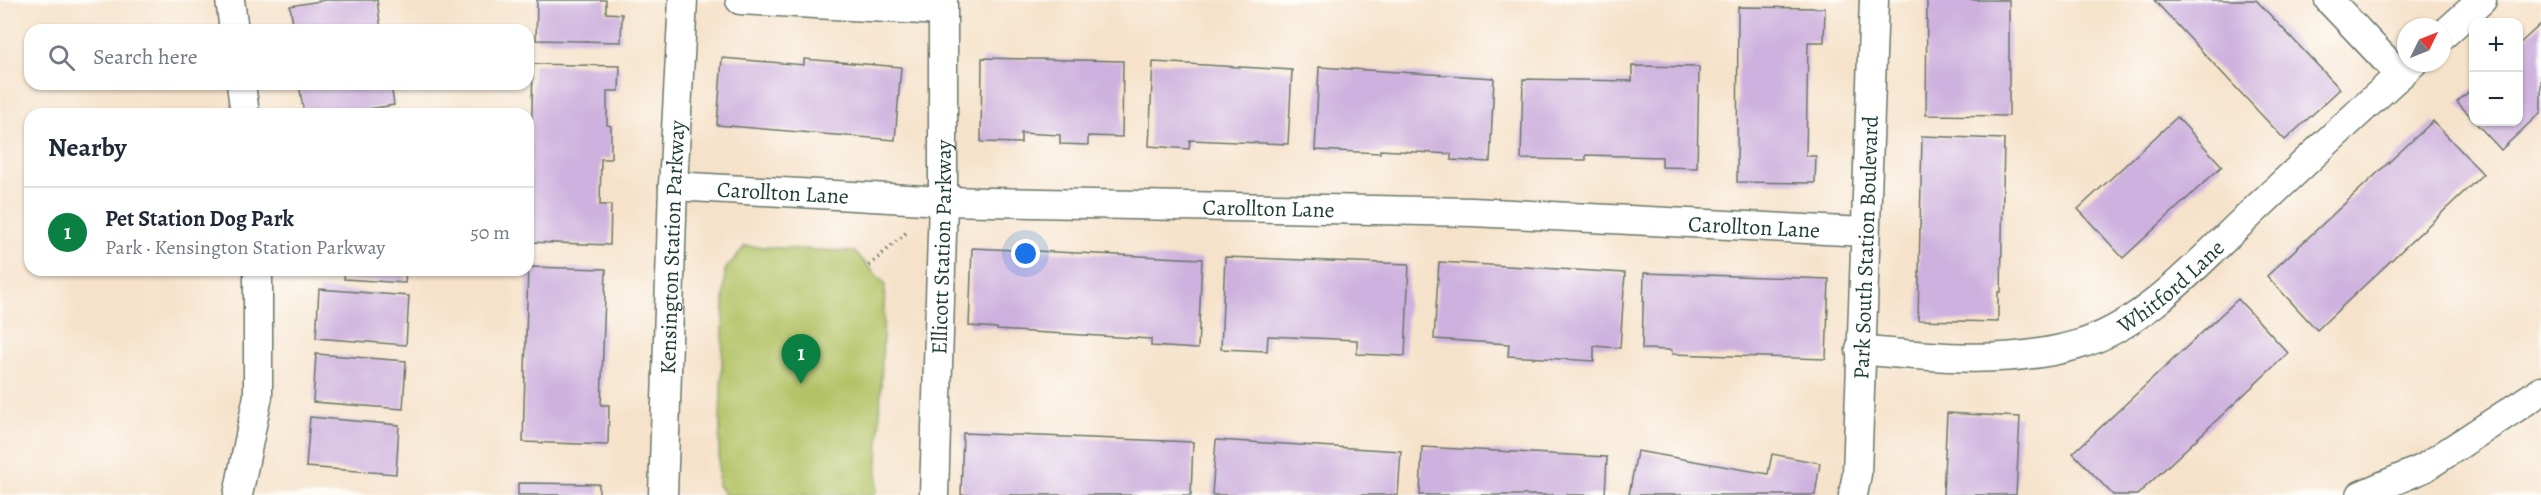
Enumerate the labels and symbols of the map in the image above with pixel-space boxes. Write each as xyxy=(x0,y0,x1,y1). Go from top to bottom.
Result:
north arrow xyxy=(2397,18,2451,72)
street label: Park South Station Boulevard xyxy=(1846,115,1886,380)
street label: Kensington Station Parkway xyxy=(653,119,693,375)
street label: Ellicott Station Parkway xyxy=(924,139,959,355)
street label: Carollton Lane xyxy=(716,174,849,212)
street label: Carollton Lane xyxy=(1202,192,1335,225)
street label: Carollton Lane xyxy=(1687,209,1821,246)
street label: Whitford Lane xyxy=(2111,233,2231,341)
your location xyxy=(1011,239,1040,268)
pin: 1 xyxy=(782,334,820,384)

